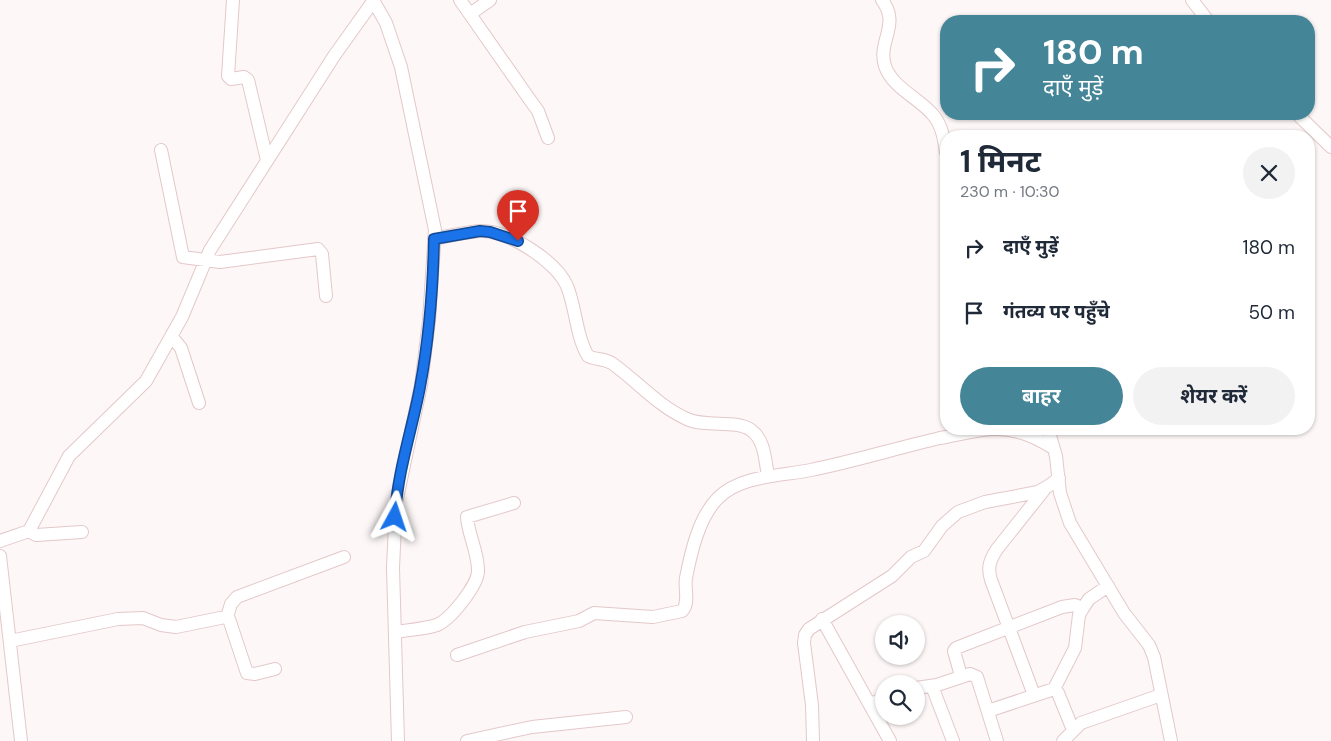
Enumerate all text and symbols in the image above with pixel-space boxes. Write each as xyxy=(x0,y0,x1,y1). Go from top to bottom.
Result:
text: 180 m xyxy=(1043,29,1144,75)
icon: right xyxy=(960,35,1025,100)
text: दाएँ मुड़ें xyxy=(1043,73,1103,102)
text: 1 मिनट xyxy=(960,142,1041,181)
button: close xyxy=(1243,147,1295,199)
text: 230 m · 10:30 xyxy=(960,181,1059,202)
pin xyxy=(497,190,539,241)
icon: arrive xyxy=(504,197,532,225)
icon: right xyxy=(960,234,988,262)
text: दाएँ मुड़ें xyxy=(1003,234,1058,259)
text: 180 m xyxy=(1243,235,1295,260)
icon: arrive xyxy=(960,299,988,327)
text: गंतव्य पर पहुँचे xyxy=(1003,299,1110,324)
text: 50 m xyxy=(1248,300,1295,325)
button: बाहर xyxy=(960,367,1123,425)
button: शेयर करें xyxy=(1133,367,1295,425)
position arrow xyxy=(368,490,420,542)
map controls xyxy=(875,615,925,725)
button: sound xyxy=(875,615,925,665)
button: search xyxy=(875,675,925,725)

